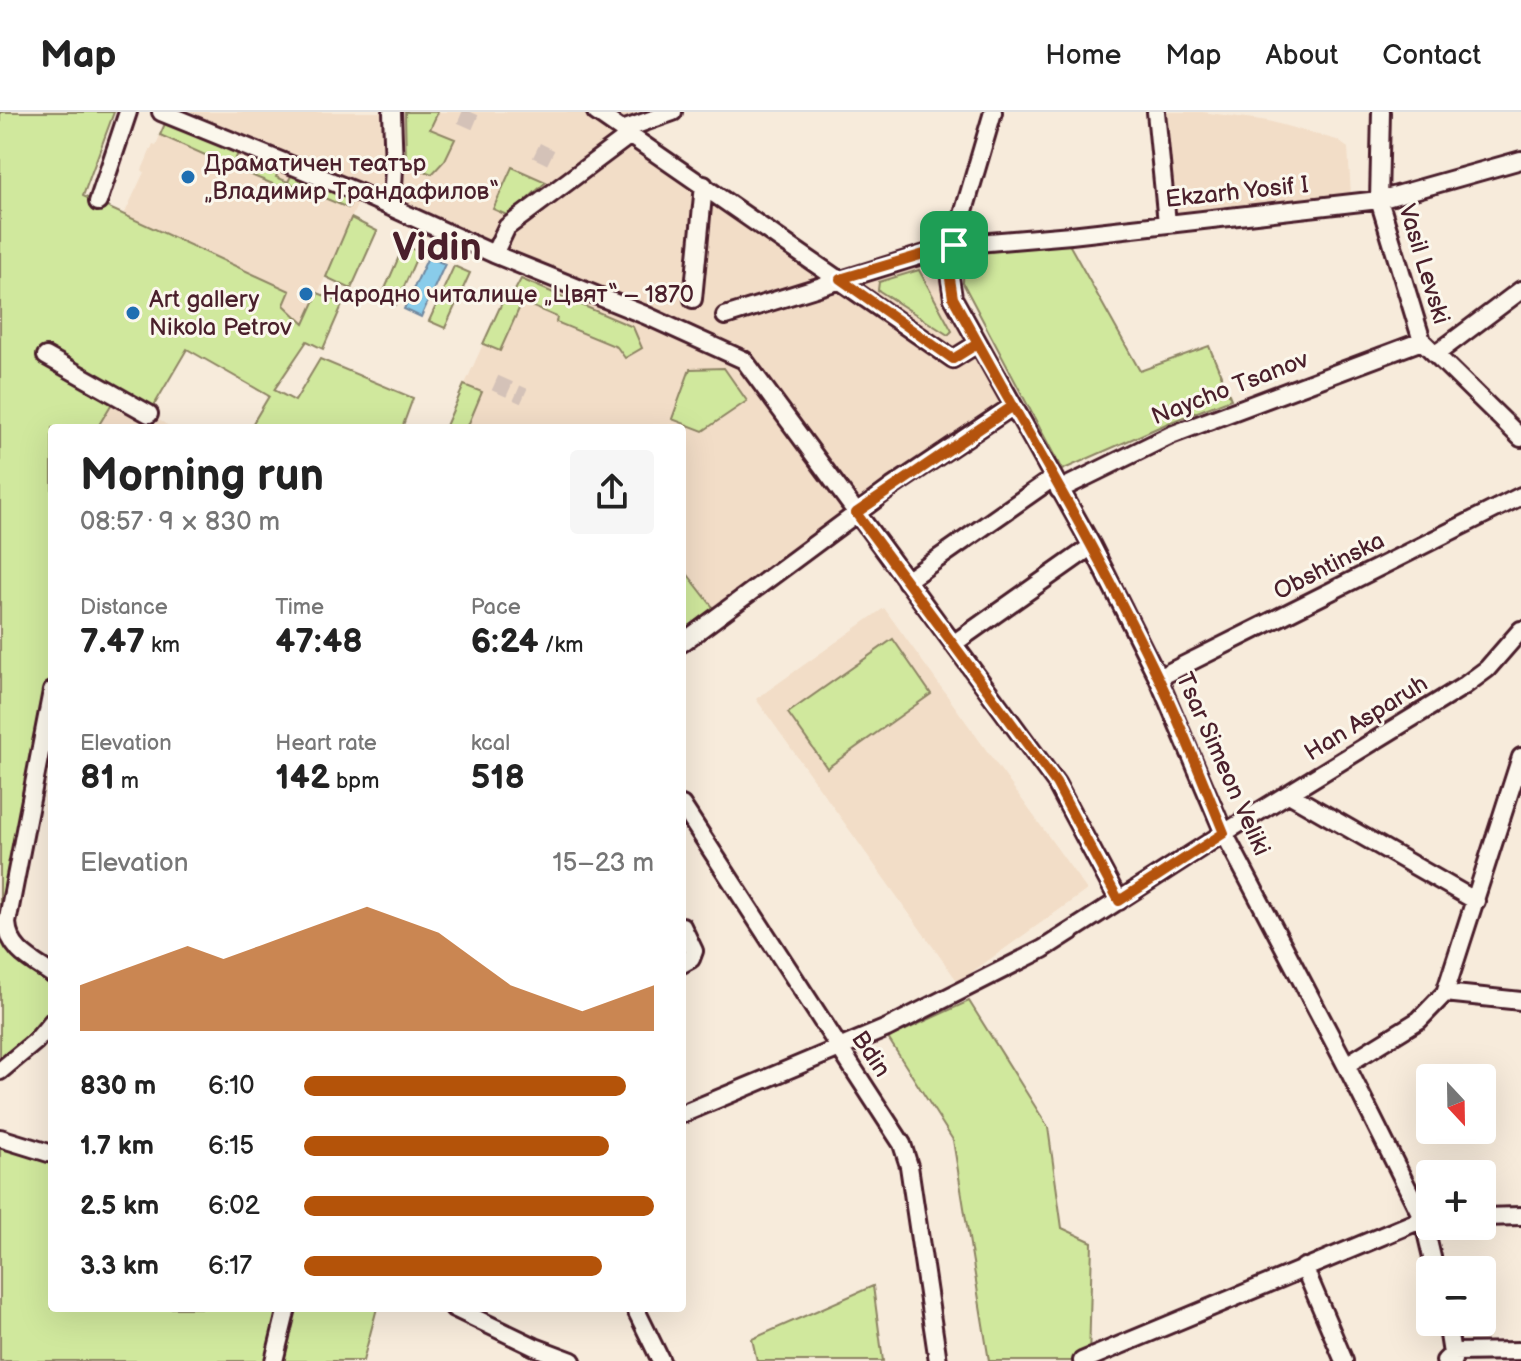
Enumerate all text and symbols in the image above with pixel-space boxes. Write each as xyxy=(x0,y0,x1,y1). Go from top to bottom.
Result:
text: Map xyxy=(40,33,116,78)
text: Home xyxy=(1045,39,1121,72)
text: Map xyxy=(1165,39,1222,72)
text: About xyxy=(1266,39,1338,72)
text: Contact xyxy=(1382,39,1481,72)
place label: Драматичен театър „Владимир Трандафилов“ xyxy=(204,149,499,206)
marker: Драматичен театър „Владимир Трандафилов“ xyxy=(179,168,197,186)
street label: Ekzarh Yosif I xyxy=(1164,170,1310,214)
street label: Vasil Levski xyxy=(1392,201,1456,327)
pin xyxy=(920,211,988,279)
icon: arrive xyxy=(932,223,976,267)
district label: Vidin xyxy=(392,224,482,272)
place label: Народно читалище „Цвят“ – 1870 xyxy=(322,280,694,309)
place label: Art gallery Nikola Petrov xyxy=(149,285,292,342)
marker: Народно читалище „Цвят“ – 1870 xyxy=(297,285,315,303)
marker: Art gallery Nikola Petrov xyxy=(124,304,142,322)
street label: Naycho Tsanov xyxy=(1147,345,1313,431)
text: Morning run xyxy=(80,450,324,503)
button: share xyxy=(570,450,654,534)
text: 08:57 · 9 × 830 m xyxy=(80,507,280,538)
street label: Obshtinska xyxy=(1269,526,1389,606)
text: Distance xyxy=(80,594,168,621)
text: Time xyxy=(275,594,324,621)
text: Pace xyxy=(471,594,521,621)
text: 7.47 xyxy=(80,621,145,662)
text: 47:48 xyxy=(275,621,363,662)
text: 6:24 xyxy=(471,621,539,662)
text: km xyxy=(145,632,180,659)
text: /km xyxy=(539,632,583,659)
street label: Tsar Simeon Veliki xyxy=(1170,668,1276,860)
street label: Han Asparuh xyxy=(1299,669,1433,767)
text: Elevation xyxy=(80,730,172,757)
text: Heart rate xyxy=(275,730,377,757)
text: kcal xyxy=(471,730,510,757)
text: 81 xyxy=(80,757,115,798)
text: 142 xyxy=(275,757,330,798)
text: 518 xyxy=(471,757,525,798)
text: m xyxy=(115,768,139,795)
text: bpm xyxy=(330,768,379,795)
text: Elevation xyxy=(80,848,188,879)
text: 15–23 m xyxy=(553,848,654,879)
street label: Bdin xyxy=(845,1025,897,1083)
north arrow xyxy=(1416,1064,1496,1144)
map controls xyxy=(1416,1064,1496,1336)
text: 830 m xyxy=(80,1071,156,1102)
text: 6:10 xyxy=(208,1071,255,1102)
text: 1.7 km xyxy=(80,1131,154,1162)
text: 6:15 xyxy=(208,1131,254,1162)
button: + xyxy=(1416,1160,1496,1240)
text: 2.5 km xyxy=(80,1191,159,1222)
text: 6:02 xyxy=(208,1191,260,1222)
text: 3.3 km xyxy=(80,1251,159,1282)
text: 6:17 xyxy=(208,1251,252,1282)
button: − xyxy=(1416,1256,1496,1336)

